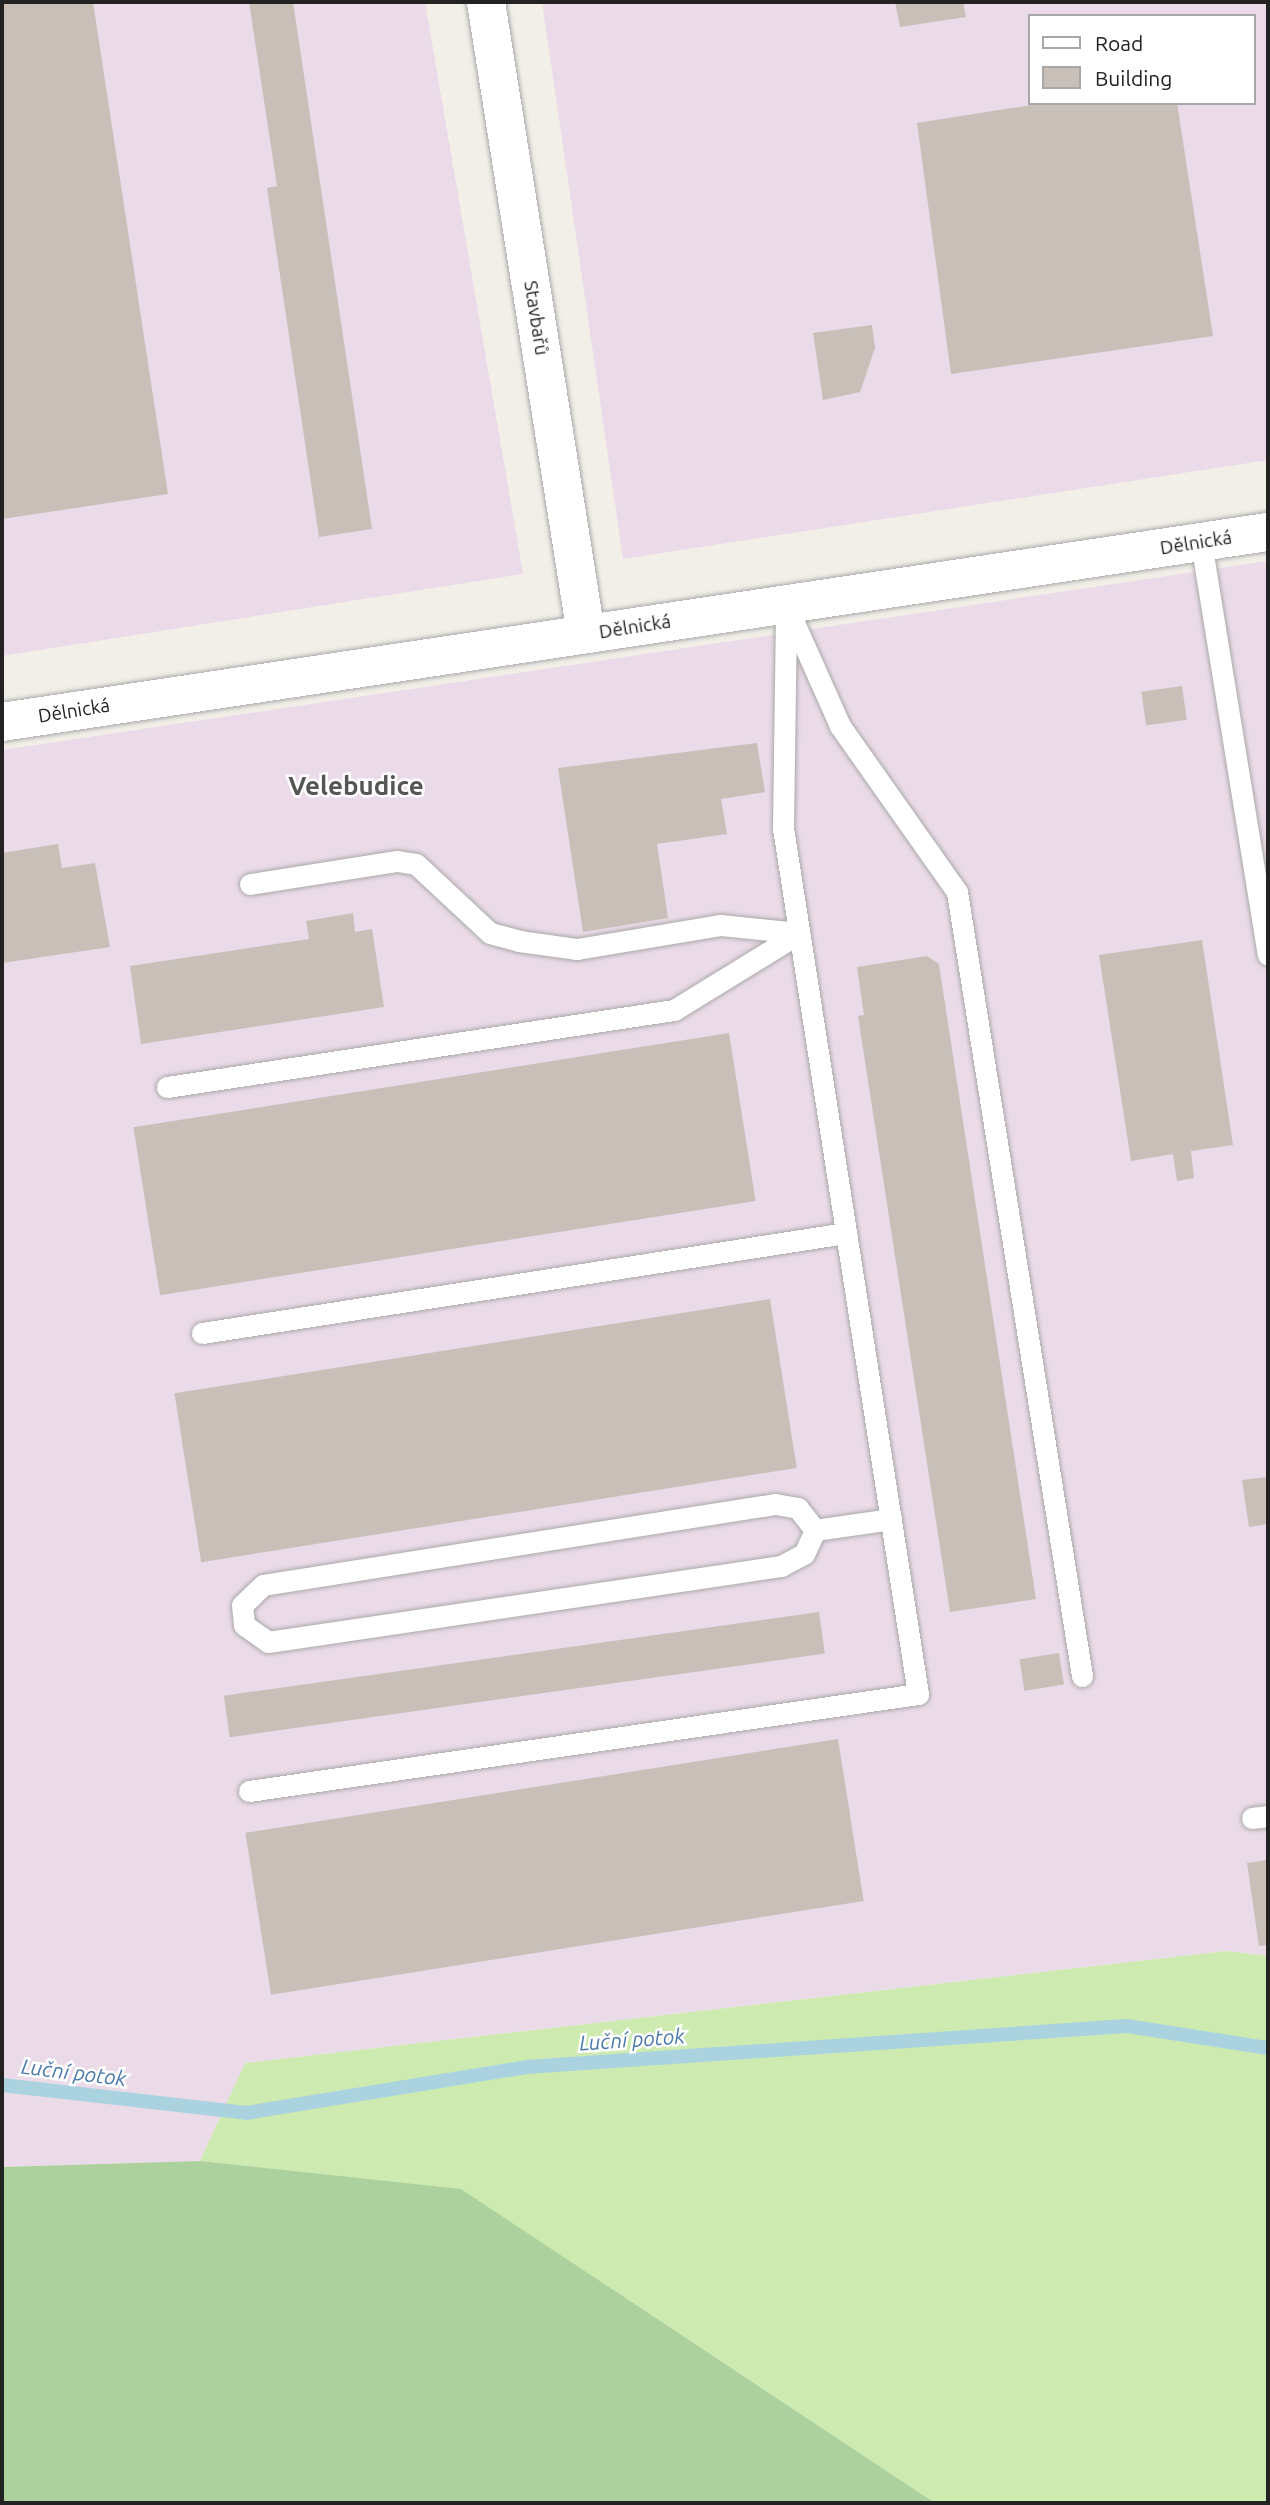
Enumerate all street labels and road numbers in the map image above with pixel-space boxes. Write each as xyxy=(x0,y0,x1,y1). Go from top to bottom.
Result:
street label: Stavbařů xyxy=(519,279,553,357)
street label: Dělnická xyxy=(1158,526,1234,560)
street label: Dělnická xyxy=(597,610,673,644)
street label: Dělnická xyxy=(36,694,112,728)

